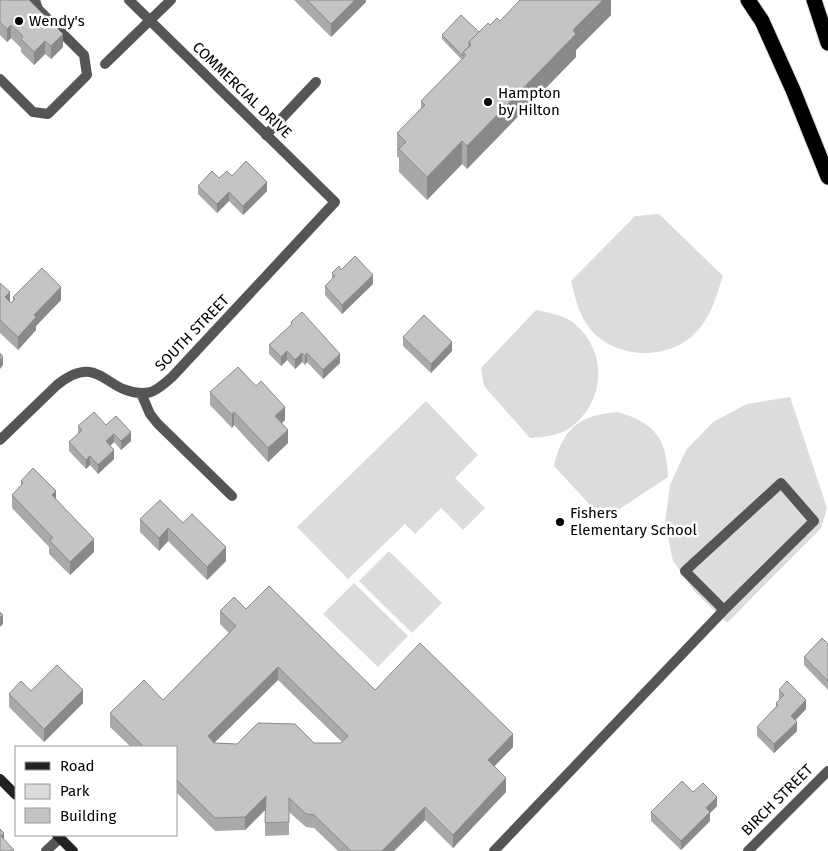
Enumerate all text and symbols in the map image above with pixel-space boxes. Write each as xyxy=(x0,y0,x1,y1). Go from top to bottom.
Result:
place label: Wendy's xyxy=(29,12,85,30)
marker: Wendy's xyxy=(13,15,25,27)
street label: COMMERCIAL DRIVE xyxy=(189,38,295,142)
place label: Hampton by Hilton xyxy=(498,84,561,119)
marker: Hampton by Hilton xyxy=(482,96,494,108)
street label: SOUTH STREET xyxy=(151,291,233,375)
place label: Fishers Elementary School xyxy=(570,504,698,539)
marker: Fishers Elementary School xyxy=(554,516,566,528)
legend xyxy=(15,746,178,836)
text: Road xyxy=(60,757,95,775)
street label: BIRCH STREET xyxy=(738,760,817,839)
text: Park xyxy=(60,782,90,800)
text: Building xyxy=(60,807,116,825)

